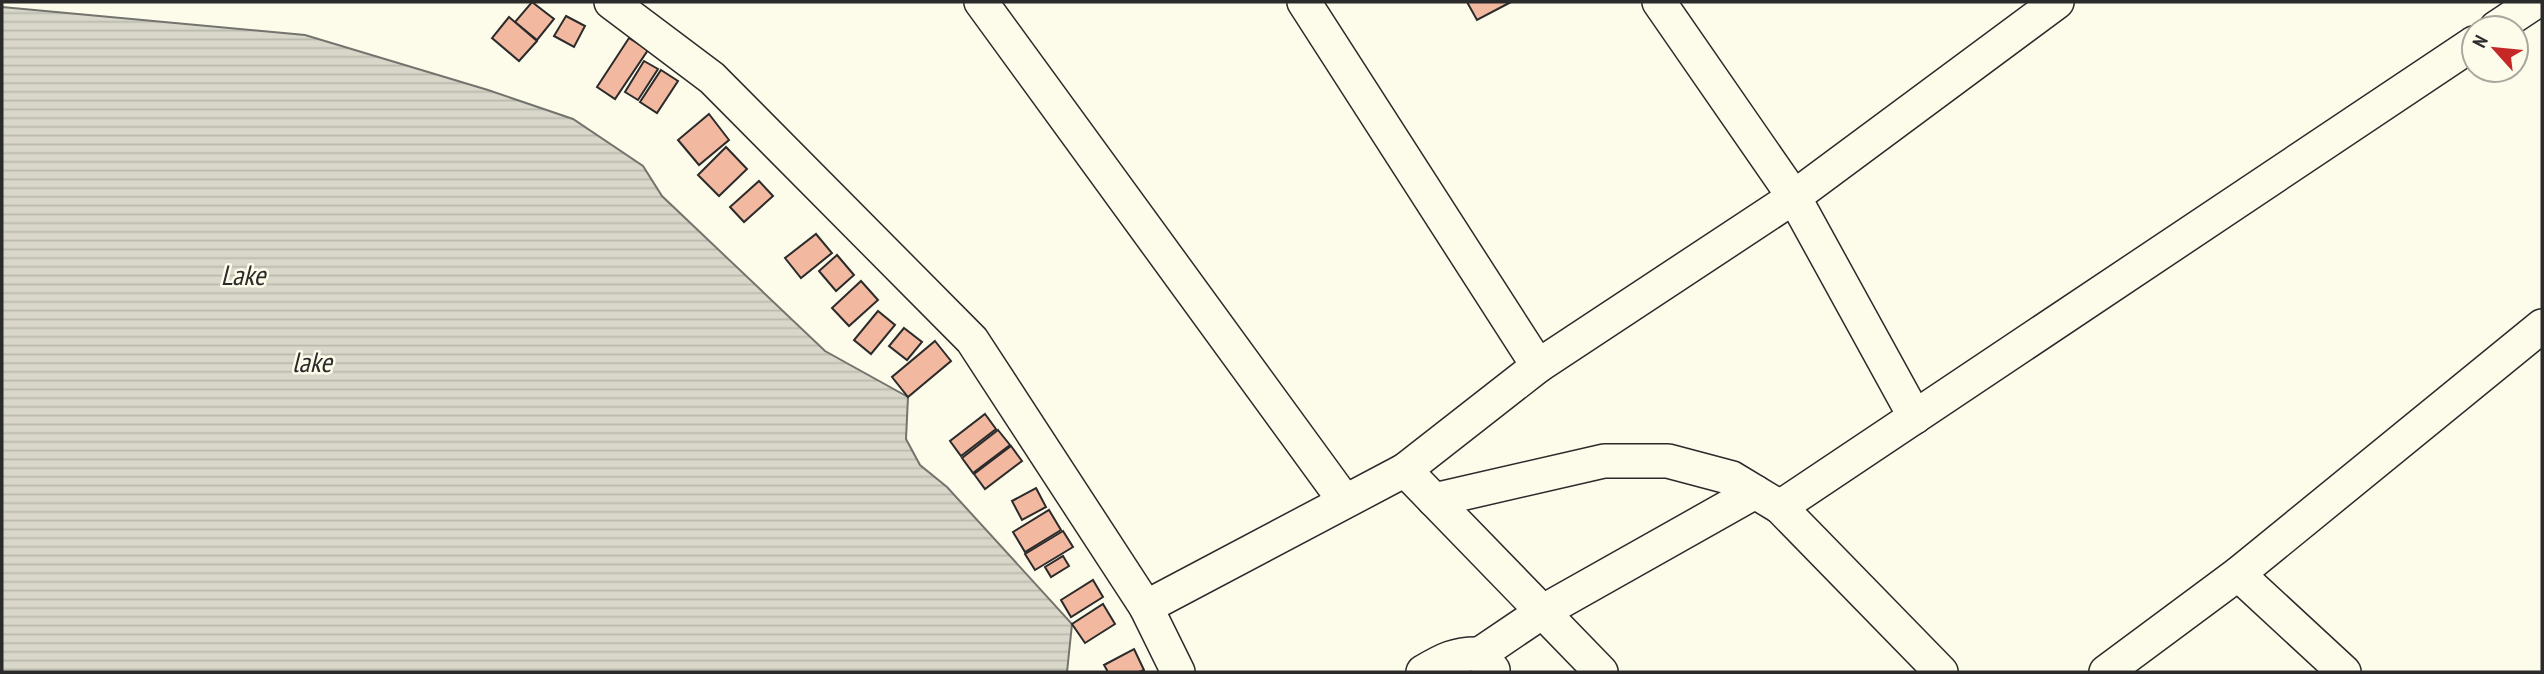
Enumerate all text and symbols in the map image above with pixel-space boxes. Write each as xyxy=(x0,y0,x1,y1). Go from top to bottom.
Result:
north arrow xyxy=(2460,14,2530,84)
text: N xyxy=(2467,31,2493,51)
water label: Lake xyxy=(221,256,268,293)
water label: lake xyxy=(292,343,334,380)

